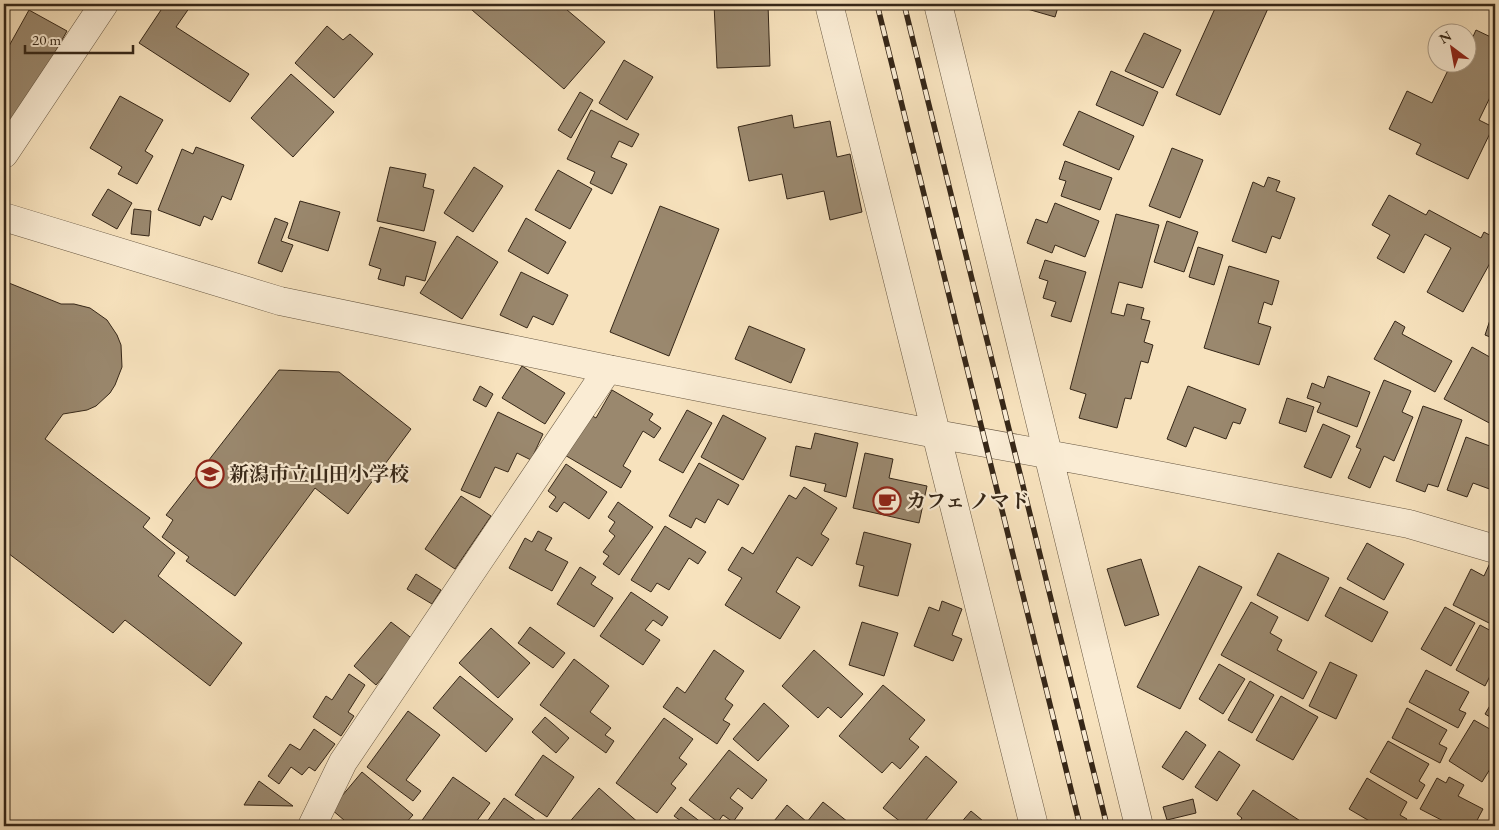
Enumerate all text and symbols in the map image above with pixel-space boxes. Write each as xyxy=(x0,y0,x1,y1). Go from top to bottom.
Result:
scale bar xyxy=(25,22,132,54)
north arrow xyxy=(1426,22,1476,72)
text: N xyxy=(1436,26,1455,48)
text: 20 m xyxy=(32,30,61,49)
school or university icon: 新潟市立山田小学校 xyxy=(195,459,225,489)
place label: 新潟市立山田小学校 xyxy=(229,461,409,487)
cafe icon: カフェ ノマド xyxy=(872,486,902,516)
place label: カフェ ノマド xyxy=(906,488,1030,514)

